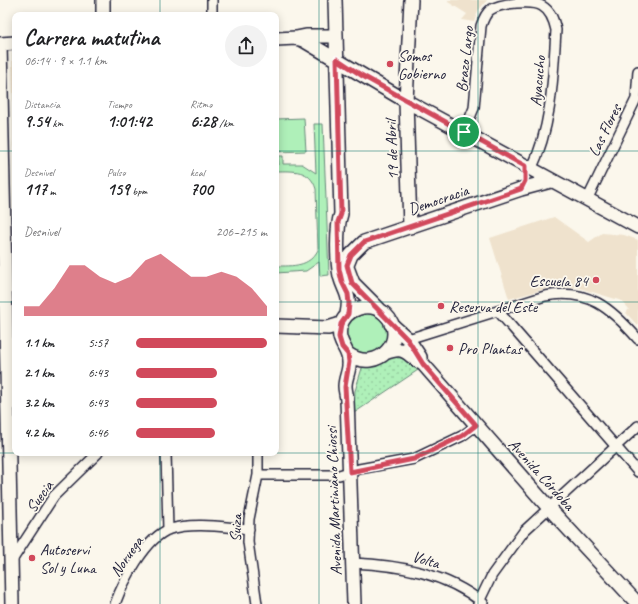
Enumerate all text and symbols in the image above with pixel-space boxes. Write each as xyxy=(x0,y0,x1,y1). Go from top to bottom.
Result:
text: Carrera matutina xyxy=(24,24,159,52)
street label: Brazo Largo xyxy=(452,24,479,93)
button: share xyxy=(225,25,267,67)
place label: Somos Gobierno xyxy=(398,46,447,84)
text: 06:14 · 9 × 1.1 km xyxy=(24,53,107,69)
street label: Ayacucho xyxy=(526,54,550,107)
marker: Somos Gobierno xyxy=(385,59,395,69)
text: Distancia xyxy=(24,97,60,111)
text: Tiempo xyxy=(107,97,132,111)
text: Ritmo xyxy=(190,97,212,111)
street label: Las Flores xyxy=(584,100,627,160)
text: 9.54 xyxy=(24,111,50,132)
text: 1:01:42 xyxy=(107,111,152,132)
text: 6:28 xyxy=(190,111,217,132)
pin xyxy=(447,115,481,149)
text: km xyxy=(50,116,63,130)
text: /km xyxy=(217,116,234,130)
street label: 19 de Abril xyxy=(381,116,403,180)
icon: arrive xyxy=(453,121,475,143)
text: Desnivel xyxy=(24,165,54,179)
text: Pulso xyxy=(107,165,125,179)
text: kcal xyxy=(190,165,205,179)
text: 117 xyxy=(24,179,47,200)
text: 159 xyxy=(107,179,129,200)
text: 700 xyxy=(190,179,213,200)
street label: Democracia xyxy=(406,180,472,220)
text: m xyxy=(47,184,56,198)
text: bpm xyxy=(129,184,147,198)
text: Desnivel xyxy=(24,224,59,240)
text: 206–215 m xyxy=(216,224,267,240)
place label: Escuela 84 xyxy=(530,271,590,291)
marker: Escuela 84 xyxy=(591,275,601,285)
place label: Reserva del Este xyxy=(449,297,539,317)
marker: Reserva del Este xyxy=(436,301,446,311)
text: 1.1 km xyxy=(24,335,54,351)
text: 5:57 xyxy=(88,335,108,351)
place label: Pro Plantas xyxy=(458,339,523,359)
marker: Pro Plantas xyxy=(445,343,455,353)
text: 2.1 km xyxy=(24,365,54,381)
text: 6:43 xyxy=(88,365,108,381)
text: 3.2 km xyxy=(24,395,54,411)
text: 6:43 xyxy=(88,395,108,411)
street label: Avenida Martiniano Chiossi xyxy=(321,424,347,576)
text: 4.2 km xyxy=(24,425,54,441)
text: 6:46 xyxy=(88,425,108,441)
street label: Avenida Córdoba xyxy=(504,435,580,516)
street label: Suecia xyxy=(22,476,59,516)
street label: Suiza xyxy=(225,512,247,543)
street label: Noruega xyxy=(106,532,148,581)
place label: Autoservi Sol y Luna xyxy=(40,540,97,578)
street label: Volta xyxy=(410,546,443,574)
marker: Autoservi Sol y Luna xyxy=(27,553,37,563)

